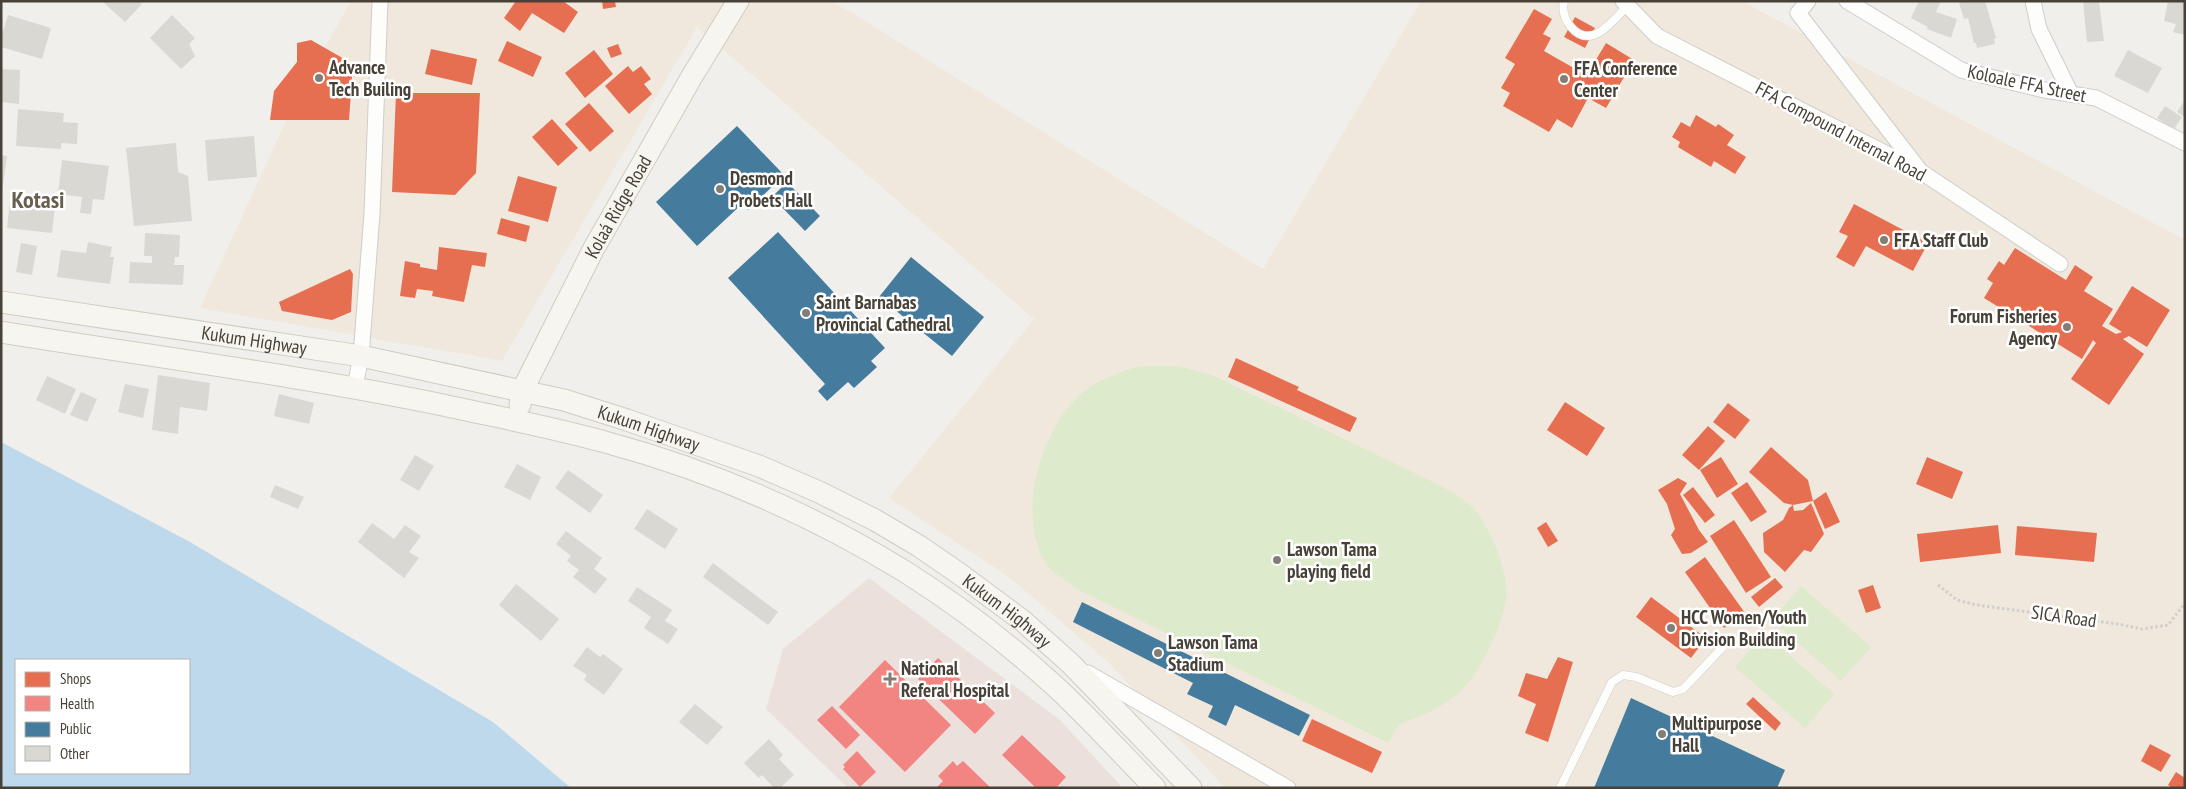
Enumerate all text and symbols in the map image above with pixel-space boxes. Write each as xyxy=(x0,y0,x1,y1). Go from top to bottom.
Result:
place label: Advance Tech Builing xyxy=(328,55,411,101)
place label: FFA Conference Center xyxy=(1574,56,1678,102)
street label: Koloale FFA Street xyxy=(1965,59,2089,107)
marker: Advance Tech Builing xyxy=(313,72,325,84)
marker: FFA Conference Center xyxy=(1558,73,1570,85)
street label: FFA Compound Internal Road xyxy=(1752,76,1930,186)
street label: Kolaá Ridge Road xyxy=(579,151,657,262)
place label: Desmond Probets Hall xyxy=(730,166,813,212)
marker: Desmond Probets Hall xyxy=(714,183,726,195)
district label: Kotasi xyxy=(12,184,64,215)
place label: FFA Staff Club xyxy=(1894,228,1988,252)
marker: FFA Staff Club xyxy=(1878,234,1890,246)
place label: Saint Barnabas Provincial Cathedral xyxy=(816,290,951,336)
place label: Forum Fisheries Agency xyxy=(1950,304,2057,350)
marker: Saint Barnabas Provincial Cathedral xyxy=(800,307,812,319)
street label: Kukum Highway xyxy=(200,320,309,360)
marker: Forum Fisheries Agency xyxy=(2061,321,2073,333)
street label: Kukum Highway xyxy=(595,400,704,457)
place label: Lawson Tama playing field xyxy=(1287,537,1377,583)
marker: Lawson Tama playing field xyxy=(1271,554,1283,566)
street label: Kukum Highway xyxy=(958,568,1057,653)
street label: SICA Road xyxy=(2030,600,2098,632)
place label: HCC Women/Youth Division Building xyxy=(1681,605,1807,651)
marker: HCC Women/Youth Division Building xyxy=(1665,622,1677,634)
place label: Lawson Tama Stadium xyxy=(1168,630,1258,676)
marker: Lawson Tama Stadium xyxy=(1152,647,1164,659)
place label: National Referal Hospital xyxy=(901,656,1009,702)
legend xyxy=(15,659,190,774)
text: Shops xyxy=(60,669,91,688)
marker: National Referal Hospital xyxy=(883,672,897,686)
text: Health xyxy=(60,694,94,713)
place label: Multipurpose Hall xyxy=(1672,711,1762,757)
text: Public xyxy=(60,719,92,738)
marker: Multipurpose Hall xyxy=(1656,728,1668,740)
text: Other xyxy=(60,744,90,763)

